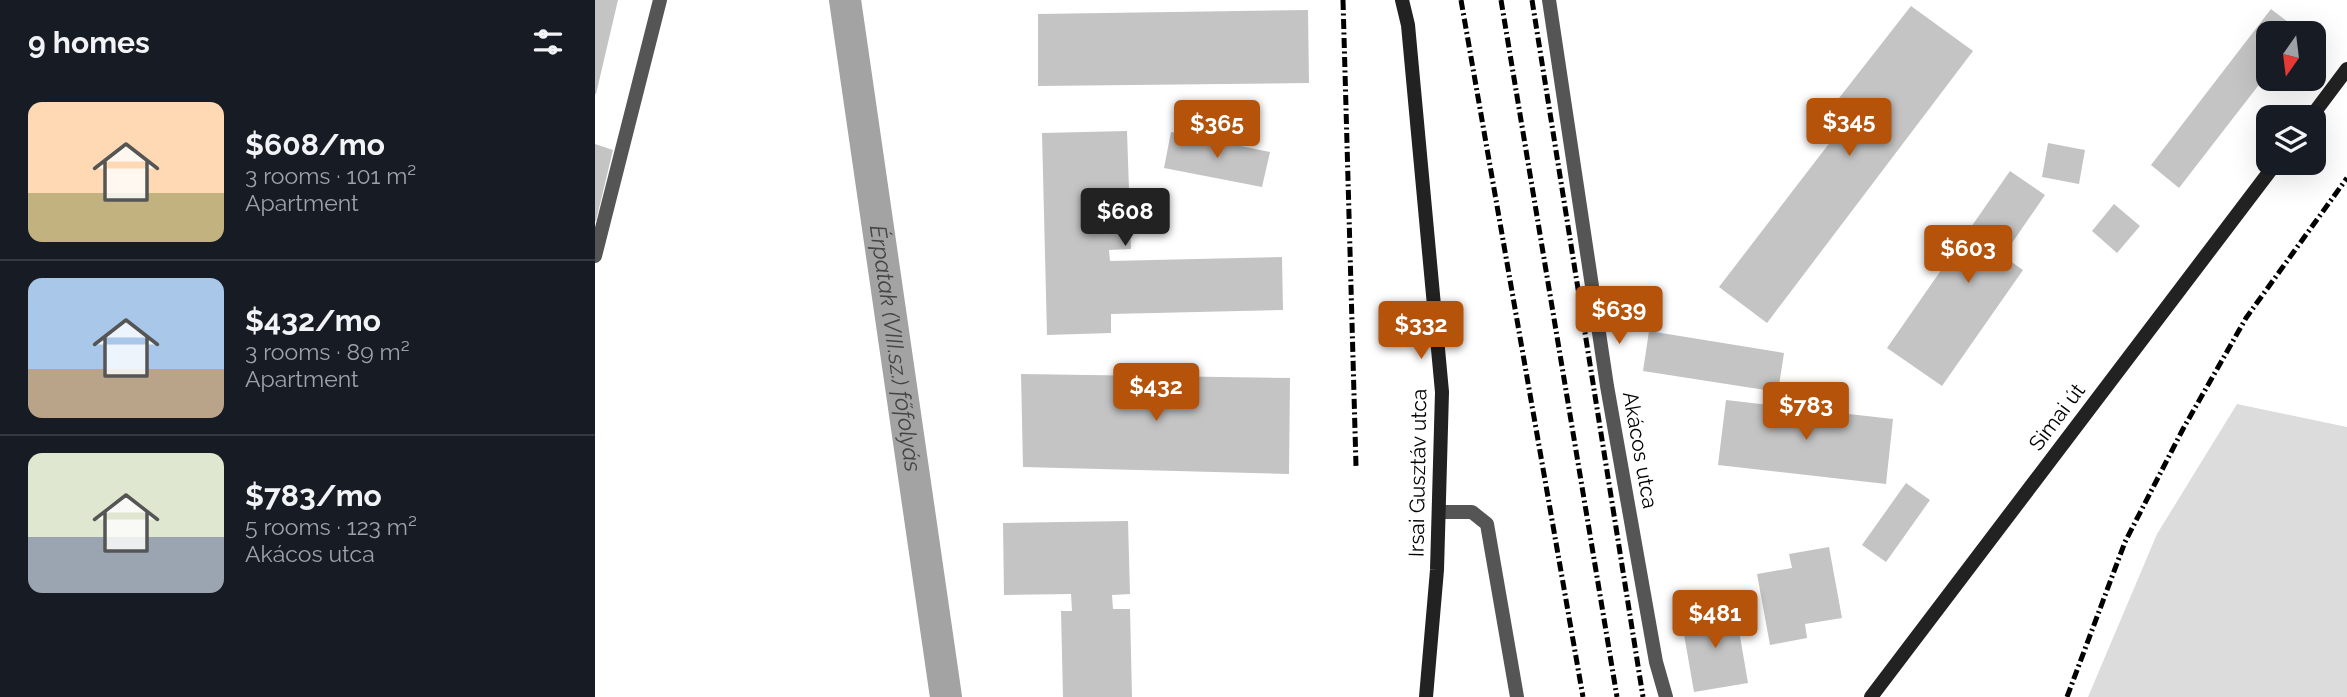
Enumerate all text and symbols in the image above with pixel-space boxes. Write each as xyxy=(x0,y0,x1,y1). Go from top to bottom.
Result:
north arrow xyxy=(2256,21,2326,91)
map controls xyxy=(2256,21,2326,175)
icon: filters xyxy=(529,23,567,61)
text: 9 homes xyxy=(28,25,150,60)
pin: $345 xyxy=(1808,99,1890,158)
pin: $365 xyxy=(1176,100,1258,160)
button: layers xyxy=(2256,105,2326,175)
text: $345 xyxy=(1822,107,1876,134)
text: $365 xyxy=(1190,109,1244,136)
text: $608/mo xyxy=(245,127,385,162)
icon: home xyxy=(84,130,168,214)
text: 3 rooms · 101 m² xyxy=(245,162,416,189)
pin: $608 xyxy=(1084,188,1166,248)
text: Apartment xyxy=(245,189,359,216)
text: $608 xyxy=(1097,197,1153,224)
water label: Érpatak (VIII.sz.) főfolyás xyxy=(865,223,927,474)
pin: $603 xyxy=(1927,226,2009,285)
text: $603 xyxy=(1940,234,1996,261)
pin: $639 xyxy=(1578,286,1660,346)
text: $639 xyxy=(1592,295,1646,322)
pin: $332 xyxy=(1380,302,1462,361)
text: $432/mo xyxy=(245,303,381,338)
icon: home xyxy=(84,306,168,390)
text: $332 xyxy=(1394,310,1448,337)
text: 3 rooms · 89 m² xyxy=(245,338,410,365)
pin: $432 xyxy=(1115,364,1197,423)
text: Apartment xyxy=(245,365,359,392)
text: $432 xyxy=(1129,372,1183,399)
street label: Simai út xyxy=(2023,378,2090,455)
pin: $783 xyxy=(1765,382,1847,442)
street label: Irsai Gusztáv utca xyxy=(1404,389,1431,557)
street label: Akácos utca xyxy=(1618,389,1663,510)
text: $783 xyxy=(1779,391,1833,418)
text: $783/mo xyxy=(245,478,382,513)
icon: home xyxy=(84,481,168,565)
text: 5 rooms · 123 m² xyxy=(245,513,417,540)
text: Akácos utca xyxy=(245,540,375,567)
pin: $481 xyxy=(1674,590,1756,650)
text: $481 xyxy=(1689,599,1741,626)

